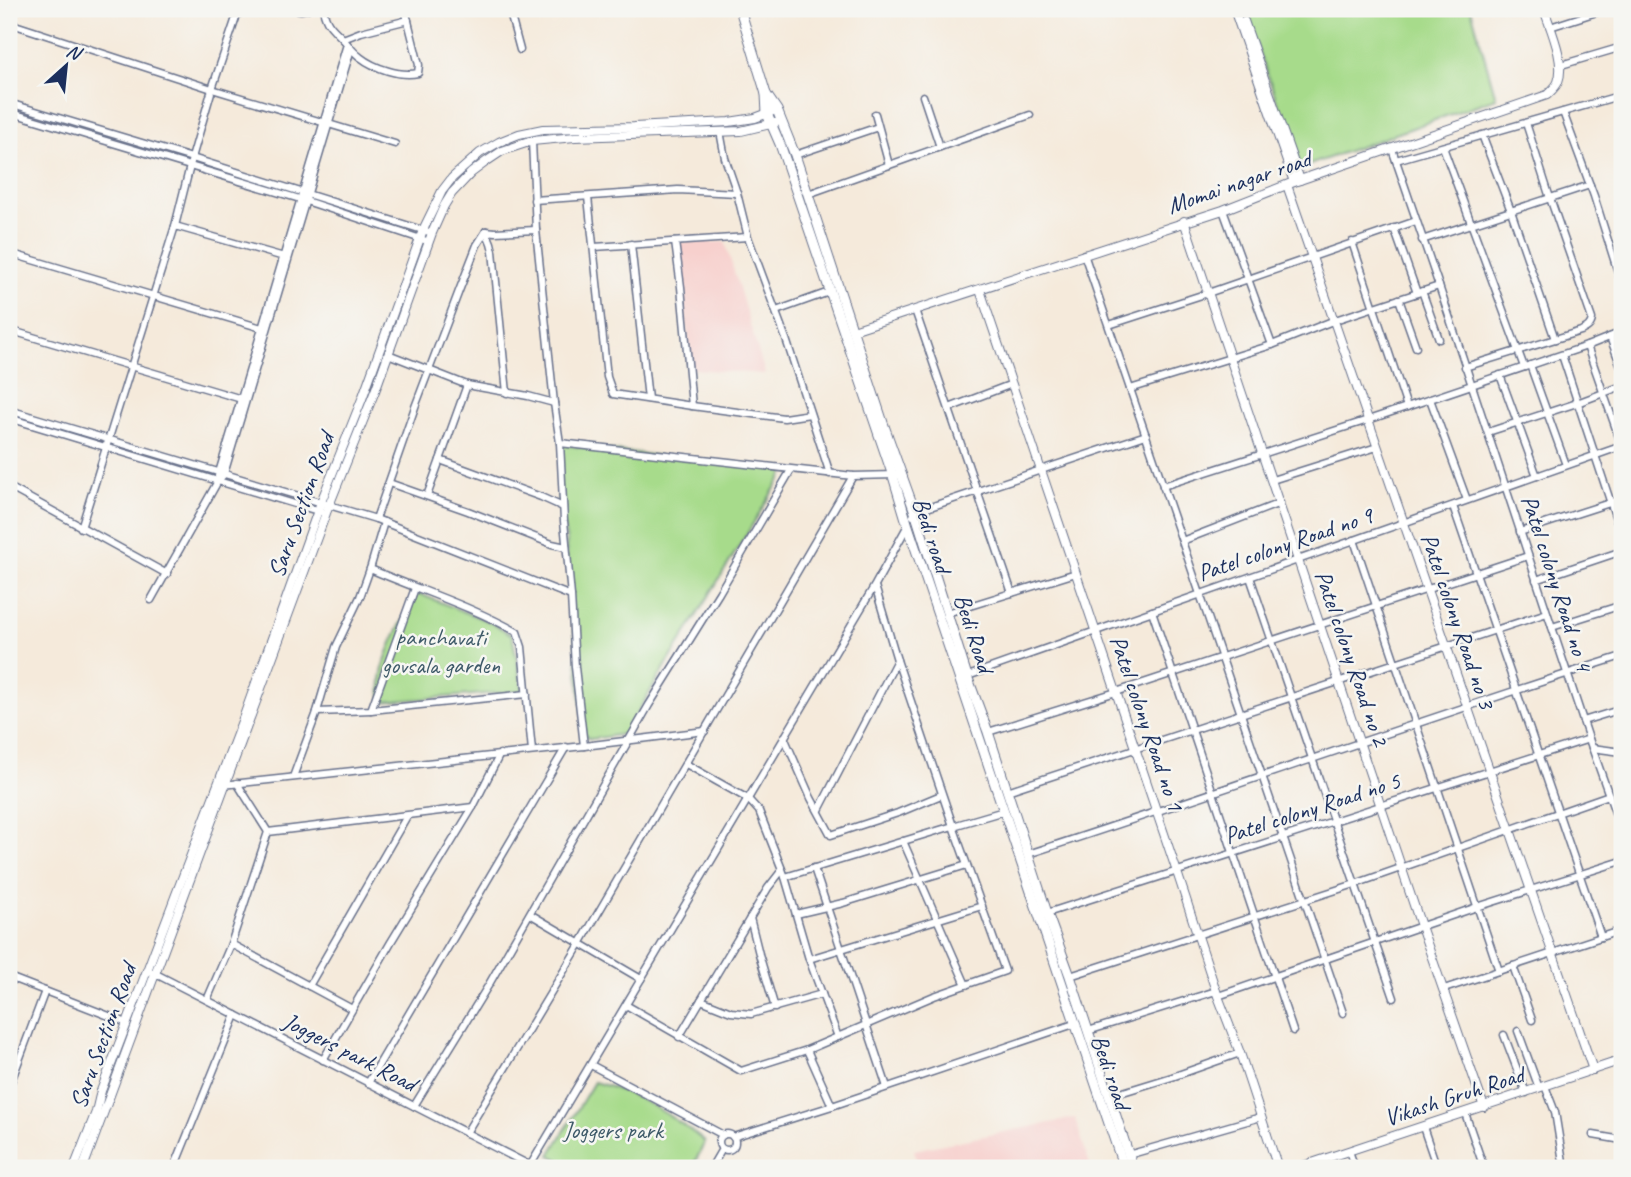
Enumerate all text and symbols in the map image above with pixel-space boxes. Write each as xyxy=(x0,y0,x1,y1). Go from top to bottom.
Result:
north arrow xyxy=(32,32,102,102)
text: N xyxy=(63,38,87,67)
street label: Momai nagar road xyxy=(1163,142,1318,221)
street label: Saru Section Road xyxy=(261,425,342,581)
street label: Patel colony Road no 4 xyxy=(1514,491,1600,677)
street label: Bedi road xyxy=(906,494,959,580)
street label: Patel colony Road no 9 xyxy=(1194,499,1379,588)
street label: Patel colony Road no 3 xyxy=(1414,530,1503,715)
street label: Patel colony Road no 2 xyxy=(1308,567,1397,752)
street label: Bedi Road xyxy=(947,590,1002,679)
park label: panchavati govsala garden xyxy=(382,622,500,680)
street label: Patel colony Road no 1 xyxy=(1103,632,1191,816)
street label: Patel colony Road no 5 xyxy=(1220,765,1405,851)
street label: Saru Section Road xyxy=(63,956,144,1112)
street label: Joggers park Road xyxy=(278,1005,425,1100)
street label: Bedi road xyxy=(1084,1031,1139,1117)
street label: Vikash Gruh Road xyxy=(1380,1058,1531,1133)
park label: Joggers park xyxy=(562,1115,665,1145)

